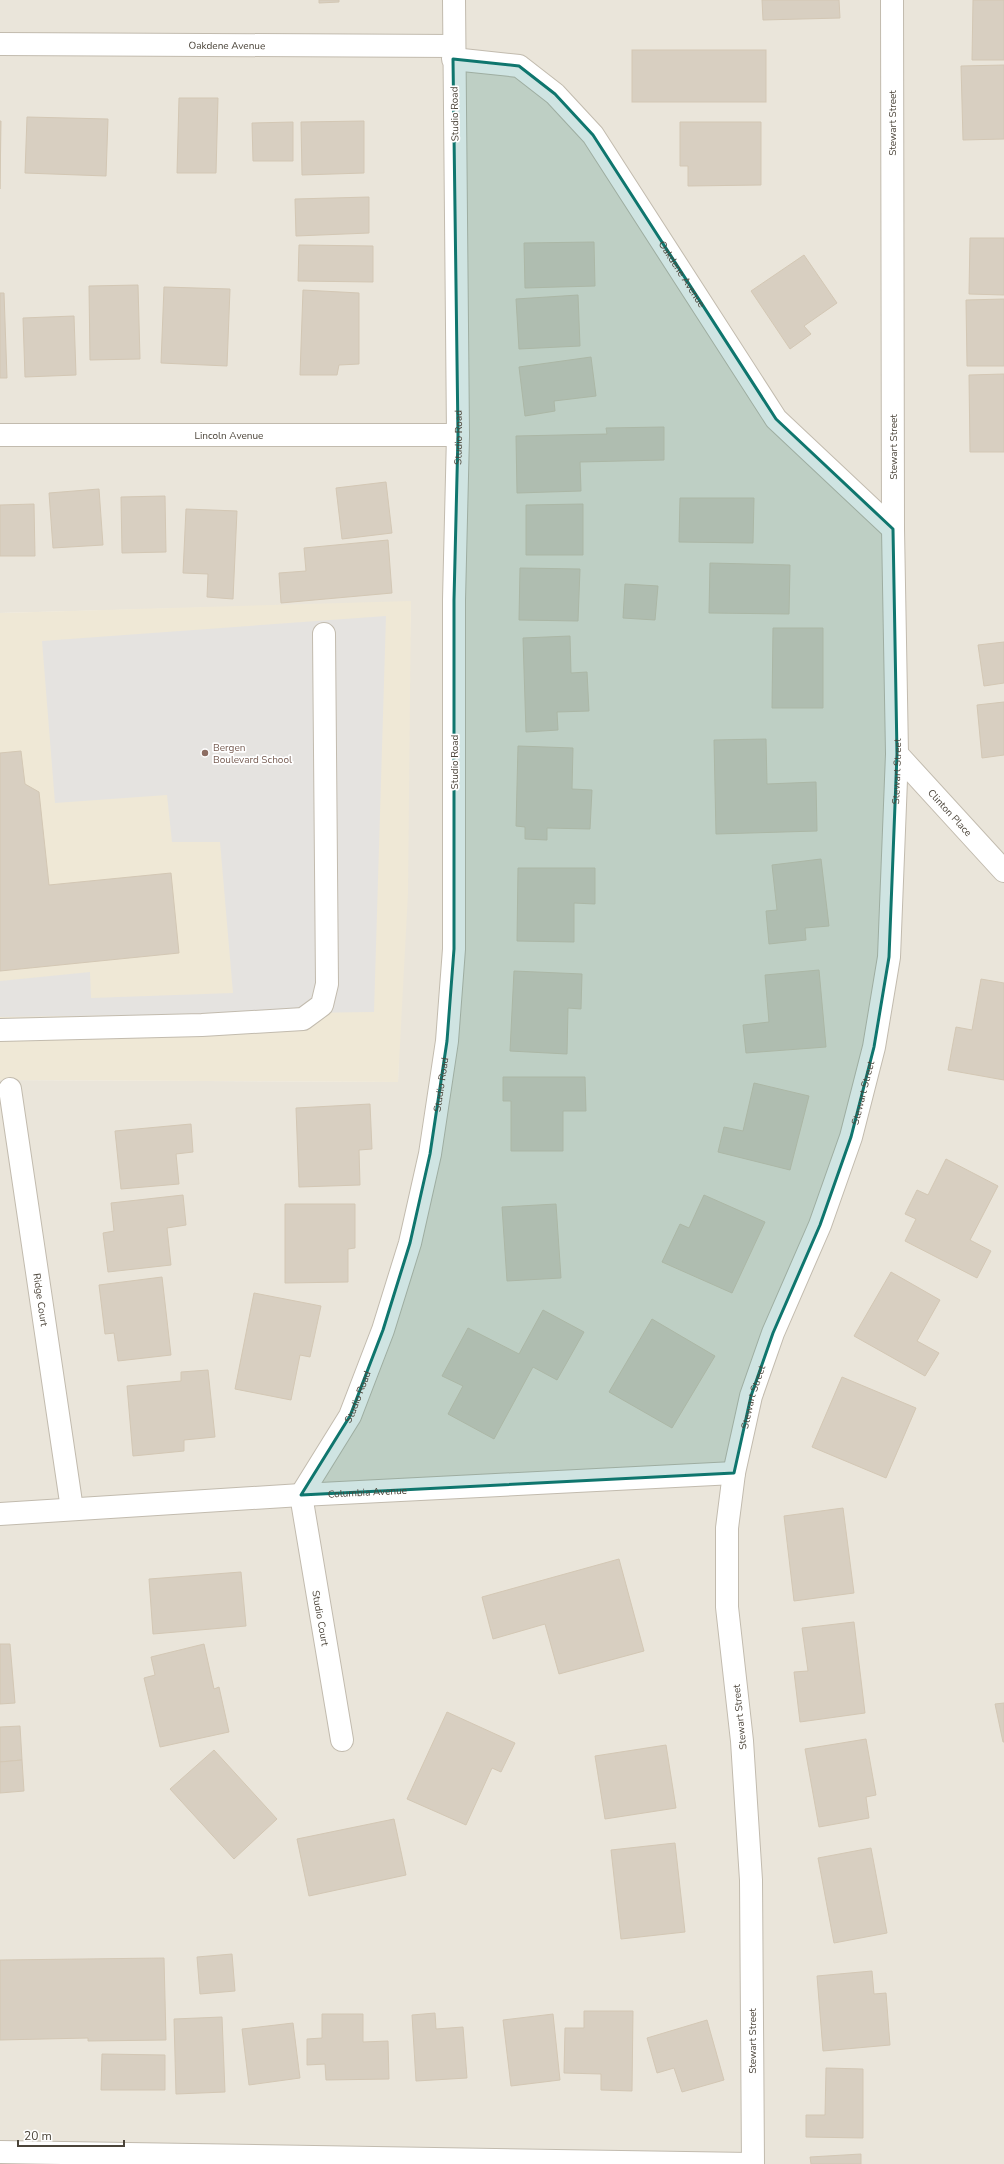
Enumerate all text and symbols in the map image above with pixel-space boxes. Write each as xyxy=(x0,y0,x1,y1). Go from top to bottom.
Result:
street label: Oakdene Avenue xyxy=(189,39,265,53)
street label: Studio Road xyxy=(448,86,462,141)
street label: Stewart Street xyxy=(886,90,900,156)
street label: Oakdene Avenue xyxy=(655,238,708,310)
street label: Studio Road xyxy=(451,410,466,465)
street label: Stewart Street xyxy=(887,414,901,480)
street label: Lincoln Avenue xyxy=(195,429,263,443)
street label: Studio Road xyxy=(448,734,462,789)
street label: Stewart Street xyxy=(889,738,905,805)
place label: Bergen Boulevard School xyxy=(213,741,292,767)
marker: Bergen Boulevard School xyxy=(200,748,210,758)
street label: Clinton Place xyxy=(924,786,975,840)
street label: Studio Road xyxy=(430,1056,452,1113)
street label: Stewart Street xyxy=(848,1059,878,1127)
street label: Ridge Court xyxy=(29,1272,51,1328)
street label: Stewart Street xyxy=(738,1363,769,1430)
street label: Studio Road xyxy=(341,1369,375,1426)
street label: Columbia Avenue xyxy=(327,1484,407,1502)
street label: Studio Court xyxy=(308,1589,332,1648)
street label: Stewart Street xyxy=(730,1683,750,1750)
street label: Stewart Street xyxy=(746,2008,760,2074)
scale bar xyxy=(18,2122,124,2148)
text: 20 m xyxy=(24,2128,52,2144)

